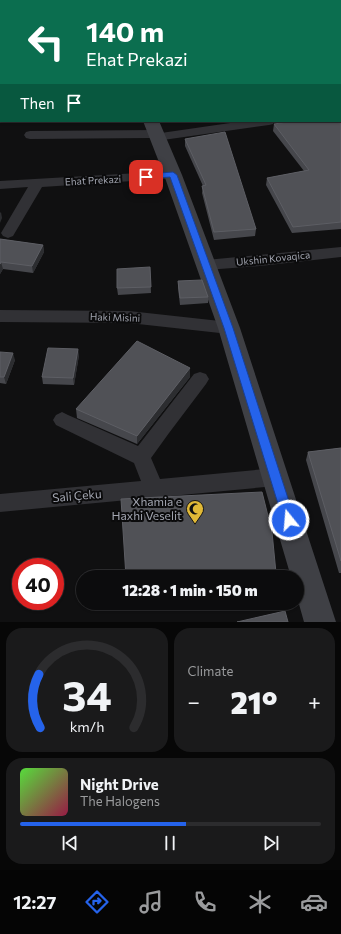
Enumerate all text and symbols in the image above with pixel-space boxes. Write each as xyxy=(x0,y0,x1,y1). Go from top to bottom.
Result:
text: 140 m xyxy=(86,14,164,48)
icon: left xyxy=(20,16,72,68)
text: Ehat Prekazi xyxy=(86,48,188,70)
icon: arrive xyxy=(63,92,85,114)
text: Then xyxy=(20,94,55,112)
pin xyxy=(129,160,163,194)
icon: arrive xyxy=(135,166,157,188)
street label: Ehat Prekazi xyxy=(64,173,122,187)
street label: Ukshin Kovaqica xyxy=(235,248,311,268)
street label: Haki Misini xyxy=(90,310,140,324)
street label: Sali Çeku xyxy=(52,486,102,504)
place label: Xhamia e Haxhi Veselit xyxy=(112,494,182,522)
mosque icon: Xhamia e Haxhi Veselit xyxy=(185,499,205,524)
position arrow xyxy=(268,499,310,541)
speed limit sign: 40 xyxy=(12,558,64,610)
text: 12:28 · 1 min · 150 m xyxy=(122,581,258,599)
text: Climate xyxy=(188,663,233,679)
text: 34 xyxy=(62,669,112,720)
text: 21° xyxy=(230,683,278,720)
text: − xyxy=(188,688,200,715)
text: + xyxy=(308,688,321,715)
text: km/h xyxy=(69,717,104,735)
text: Night Drive xyxy=(80,775,159,793)
text: The Halogens xyxy=(80,793,160,809)
icon: previous xyxy=(59,832,81,854)
icon: pause xyxy=(159,832,181,854)
icon: next xyxy=(260,832,282,854)
icon: directions xyxy=(83,888,111,916)
icon: music xyxy=(137,888,165,916)
icon: phone xyxy=(191,888,219,916)
icon: climate xyxy=(246,888,274,916)
icon: car xyxy=(300,888,328,916)
text: 12:27 xyxy=(13,891,56,913)

